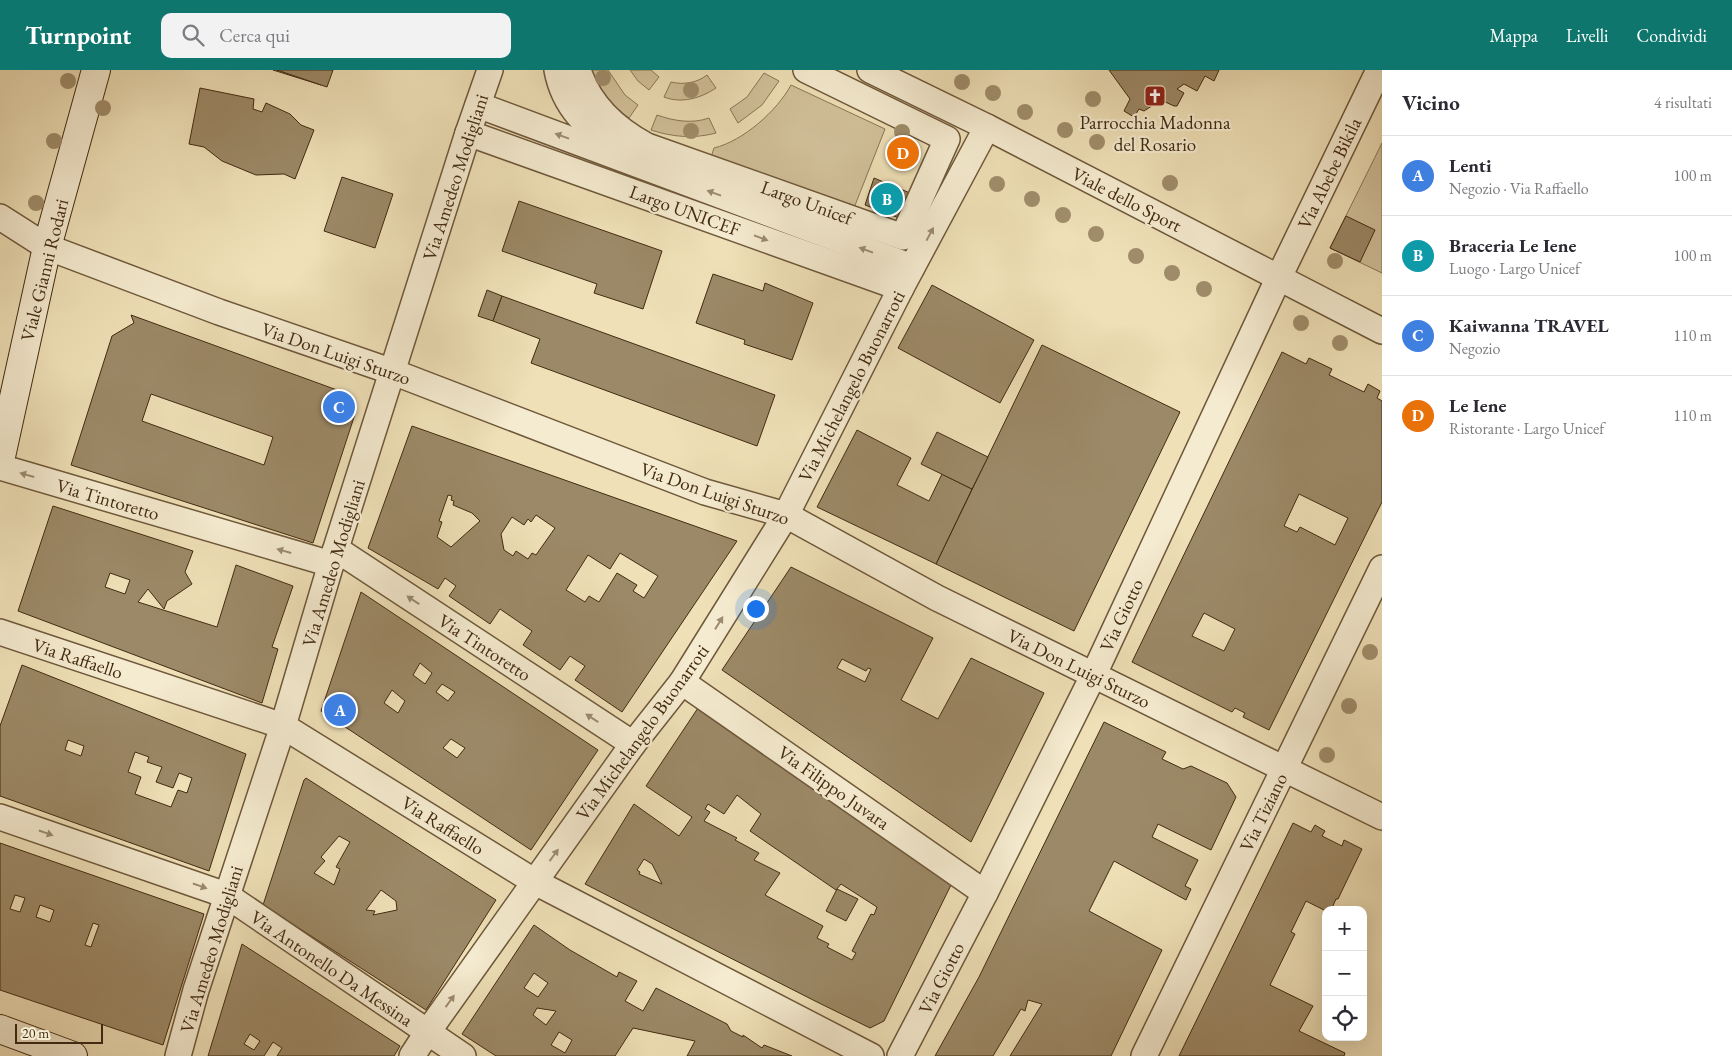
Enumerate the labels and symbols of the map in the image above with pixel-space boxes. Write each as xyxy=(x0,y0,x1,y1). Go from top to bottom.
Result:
church icon: Parrocchia Madonna del Rosario xyxy=(1143,84,1167,108)
street label: Via Amedeo Modigliani xyxy=(417,90,494,264)
place label: Parrocchia Madonna del Rosario xyxy=(1079,110,1231,157)
street label: Via Abebe Bikila xyxy=(1292,113,1367,233)
one-way arrow xyxy=(555,132,569,140)
pin: D xyxy=(887,134,919,172)
street label: Viale dello Sport xyxy=(1068,161,1186,238)
street label: Largo Unicef xyxy=(757,174,858,231)
street label: Largo UNICEF xyxy=(626,179,744,242)
pin: B xyxy=(871,180,903,218)
one-way arrow xyxy=(706,189,721,197)
street label: Viale Gianni Rodari xyxy=(15,196,74,344)
one-way arrow xyxy=(926,227,934,241)
one-way arrow xyxy=(754,235,769,242)
one-way arrow xyxy=(858,246,873,254)
street label: Via Michelangelo Buonarroti xyxy=(792,286,911,486)
street label: Via Don Luigi Sturzo xyxy=(258,316,414,391)
pin: C xyxy=(323,388,355,426)
street label: Via Don Luigi Sturzo xyxy=(637,456,793,531)
one-way arrow xyxy=(20,470,35,478)
street label: Via Tintoretto xyxy=(53,473,162,526)
street label: Via Amedeo Modigliani xyxy=(296,476,371,650)
one-way arrow xyxy=(276,546,291,554)
street label: Via Giotto xyxy=(1094,575,1149,656)
one-way arrow xyxy=(406,595,419,604)
your location xyxy=(743,596,769,622)
street label: Via Tintoretto xyxy=(433,608,536,687)
one-way arrow xyxy=(715,616,724,629)
street label: Via Don Luigi Sturzo xyxy=(1003,623,1154,714)
street label: Via Raffaello xyxy=(30,632,126,685)
street label: Via Michelangelo Buonarroti xyxy=(570,639,715,825)
pin: A xyxy=(324,691,356,729)
one-way arrow xyxy=(586,713,599,722)
street label: Via Filippo Juvara xyxy=(773,740,895,835)
street label: Via Tiziano xyxy=(1234,769,1293,856)
street label: Via Raffaello xyxy=(396,790,489,861)
one-way arrow xyxy=(39,829,54,837)
one-way arrow xyxy=(549,848,559,862)
street label: Via Amedeo Modigliani xyxy=(174,862,249,1036)
one-way arrow xyxy=(192,883,207,890)
street label: Via Antonello Da Messina xyxy=(245,905,418,1032)
street label: Via Giotto xyxy=(913,938,970,1019)
one-way arrow xyxy=(444,995,455,1008)
scale bar xyxy=(15,1021,102,1044)

